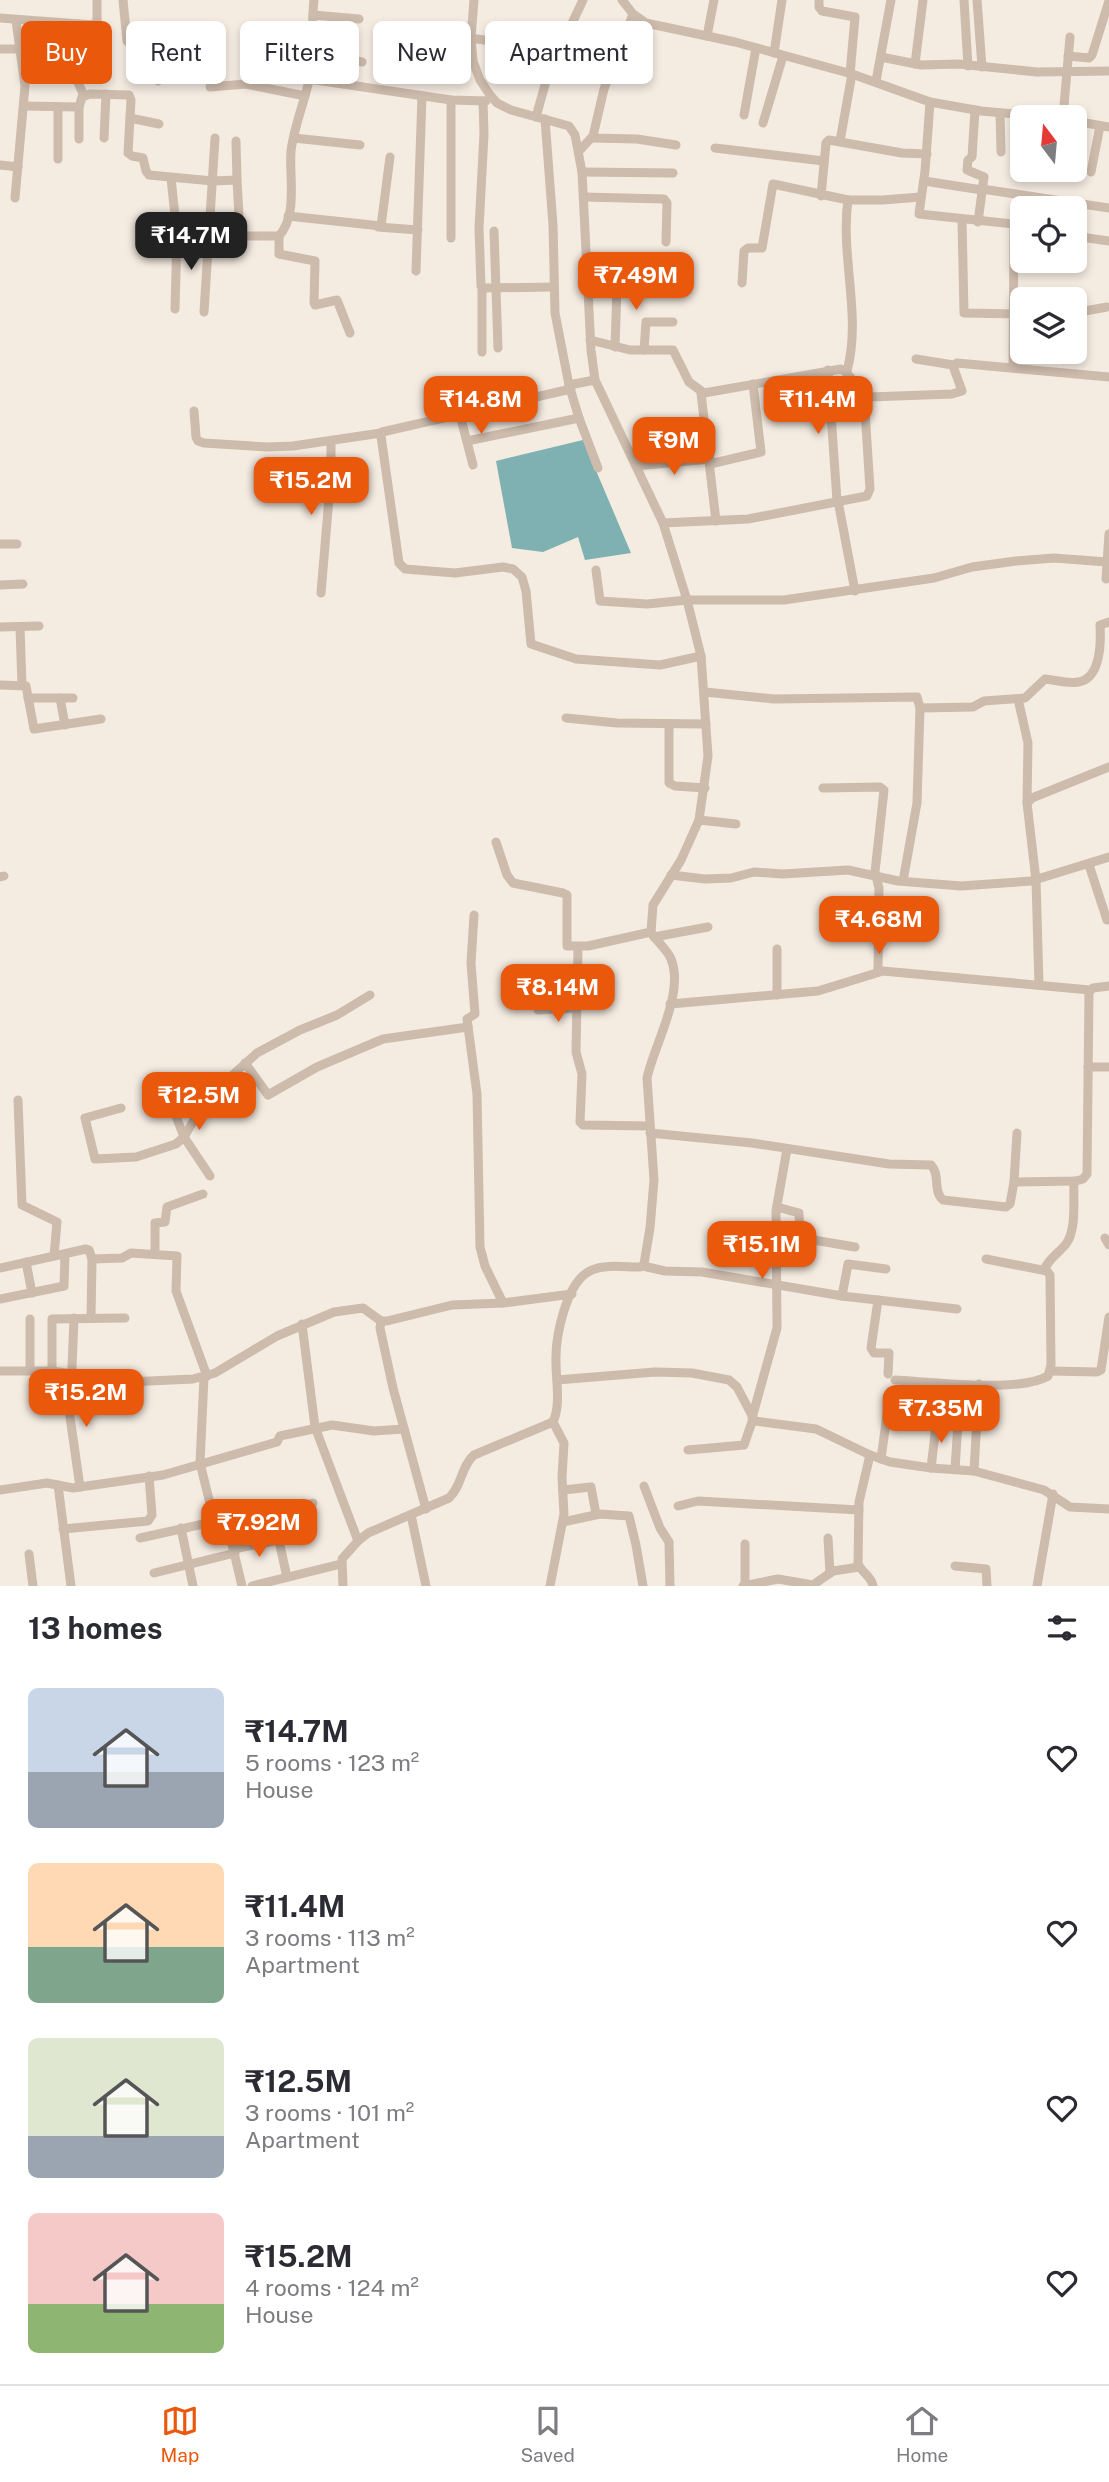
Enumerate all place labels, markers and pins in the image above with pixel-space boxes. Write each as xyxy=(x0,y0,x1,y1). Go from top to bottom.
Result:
pin: ₹14.7M xyxy=(134,212,248,272)
pin: ₹7.49M xyxy=(579,252,693,312)
pin: ₹14.8M xyxy=(424,376,538,436)
pin: ₹11.4M xyxy=(761,376,875,436)
pin: ₹9M xyxy=(640,418,708,477)
pin: ₹15.2M xyxy=(254,458,368,517)
pin: ₹4.68M xyxy=(822,897,936,956)
pin: ₹8.14M xyxy=(501,964,615,1024)
pin: ₹12.5M xyxy=(142,1072,256,1132)
pin: ₹15.1M xyxy=(705,1222,819,1281)
pin: ₹15.2M xyxy=(29,1370,143,1429)
pin: ₹7.35M xyxy=(884,1386,998,1445)
pin: ₹7.92M xyxy=(202,1500,316,1559)

